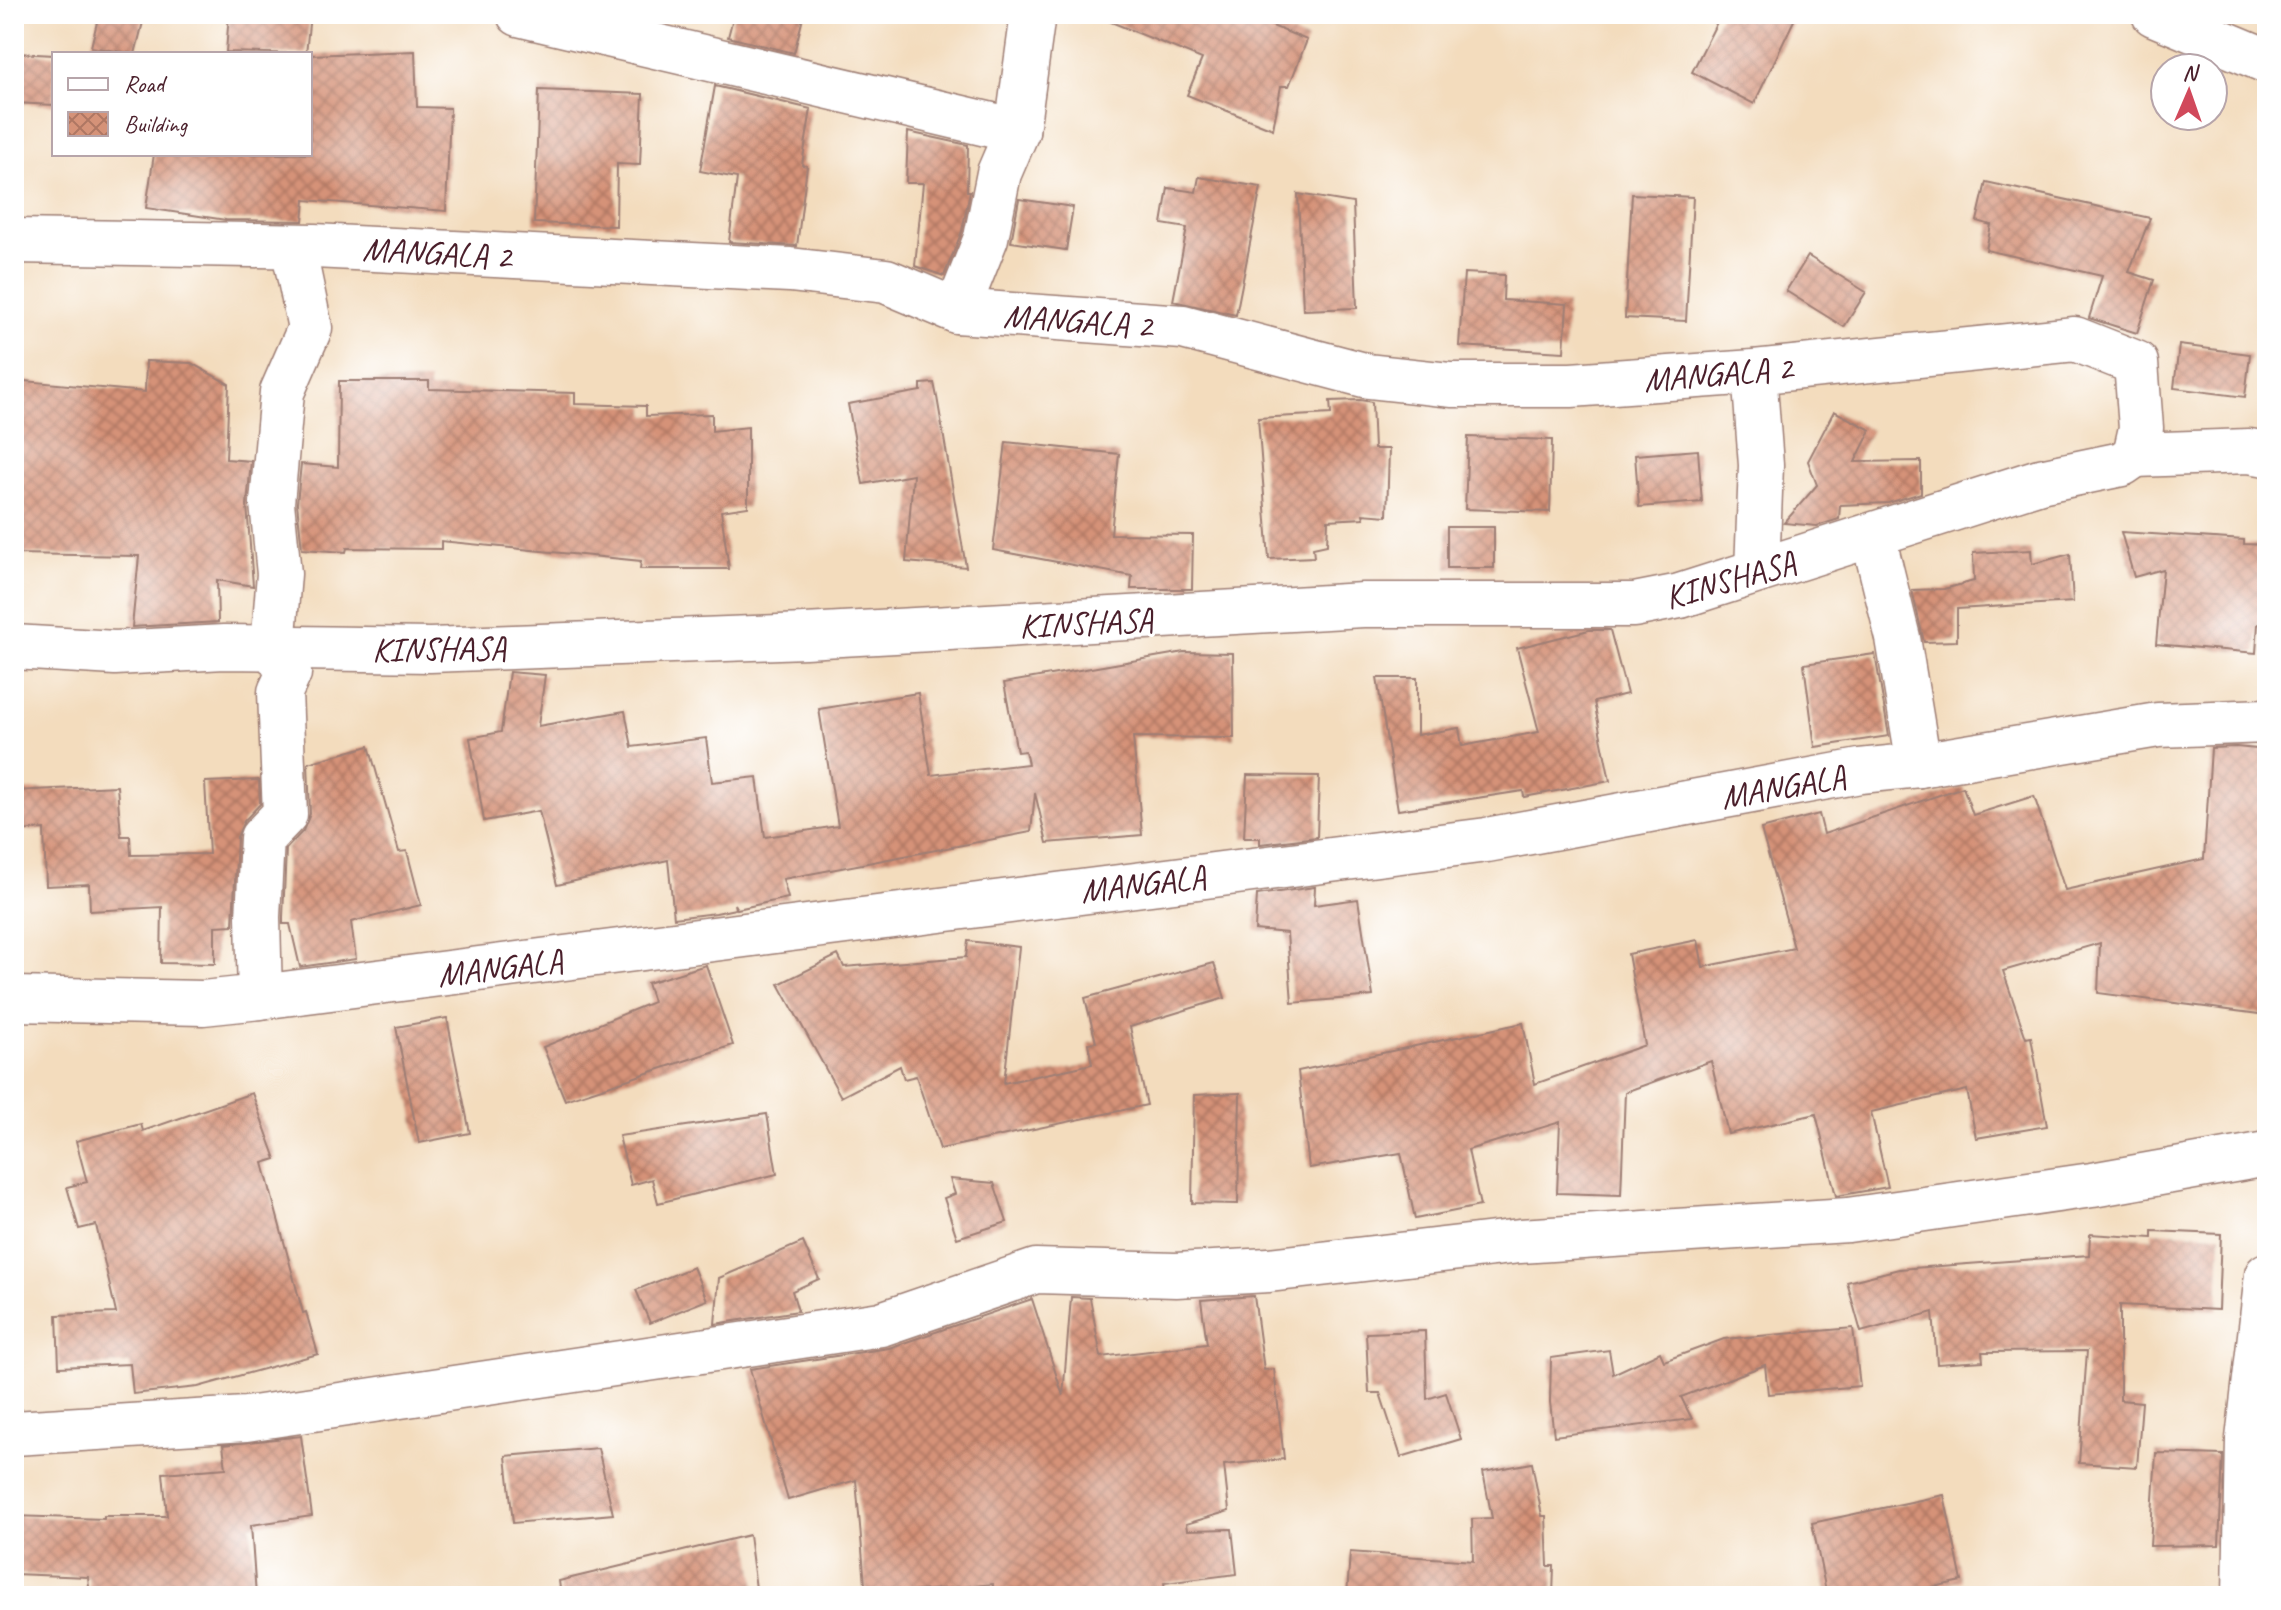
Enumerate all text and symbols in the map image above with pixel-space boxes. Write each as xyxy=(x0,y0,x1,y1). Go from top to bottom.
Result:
legend xyxy=(52,52,312,156)
north arrow xyxy=(2149,52,2229,132)
text: N xyxy=(2182,59,2200,87)
text: Road xyxy=(124,69,168,99)
text: Building xyxy=(124,109,189,139)
street label: MANGALA 2 xyxy=(361,227,515,278)
street label: MANGALA 2 xyxy=(1002,294,1157,347)
street label: MANGALA 2 xyxy=(1642,345,1797,401)
street label: KINSHASA xyxy=(1660,540,1801,619)
street label: KINSHASA xyxy=(1018,597,1155,647)
street label: KINSHASA xyxy=(372,626,507,671)
street label: MANGALA xyxy=(1717,754,1850,819)
street label: MANGALA xyxy=(1078,854,1209,912)
street label: MANGALA xyxy=(435,938,566,996)

